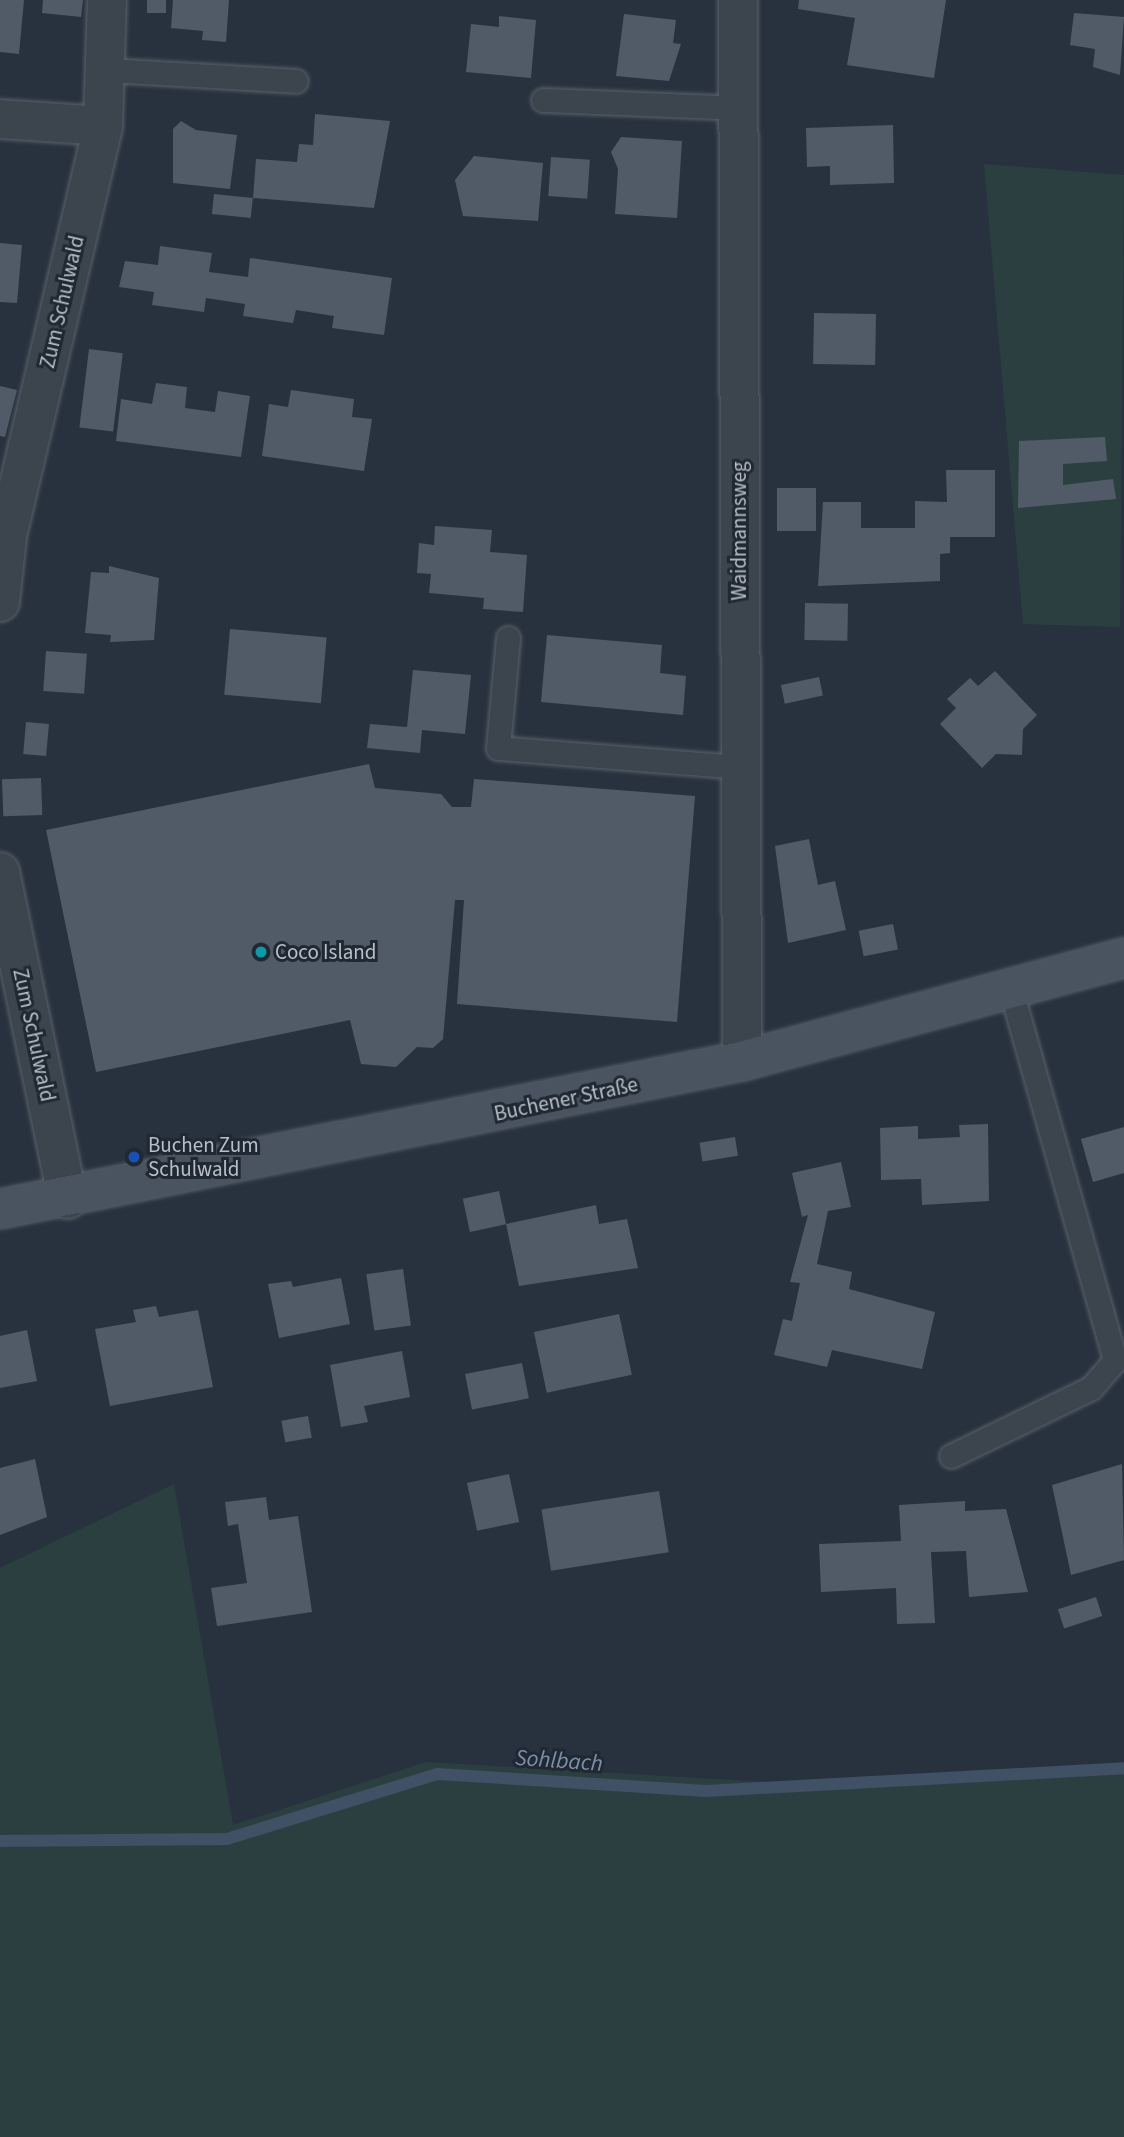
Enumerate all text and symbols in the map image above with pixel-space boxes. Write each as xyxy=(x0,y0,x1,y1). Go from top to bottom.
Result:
street label: Zum Schulwald xyxy=(34,233,90,371)
street label: Waidmannsweg xyxy=(726,461,752,601)
place label: Coco Island xyxy=(275,939,376,965)
marker: Coco Island xyxy=(253,944,269,960)
street label: Zum Schulwald xyxy=(8,966,60,1104)
street label: Buchener Straße xyxy=(492,1071,640,1127)
place label: Buchen Zum Schulwald xyxy=(148,1132,259,1182)
marker: Buchen Zum Schulwald xyxy=(126,1149,142,1165)
water label: Sohlbach xyxy=(514,1744,604,1778)

